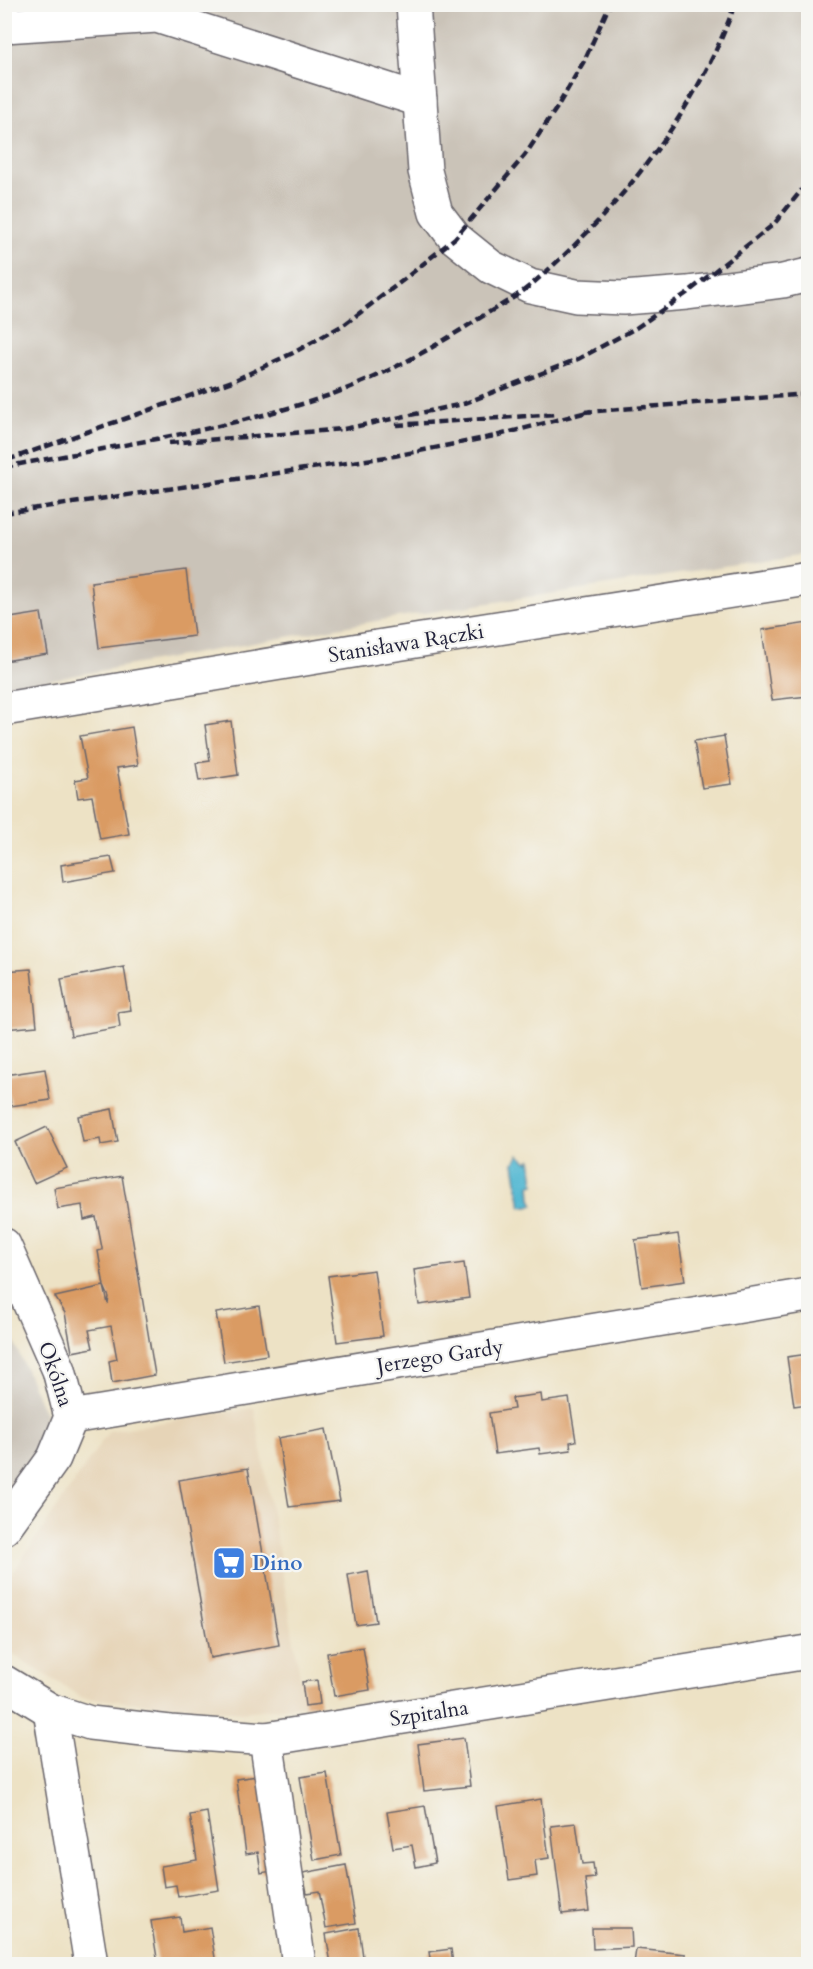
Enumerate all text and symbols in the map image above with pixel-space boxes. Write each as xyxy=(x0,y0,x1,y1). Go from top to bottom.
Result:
street label: Stanisława Rączki xyxy=(326,617,486,670)
street label: Jerzego Gardy xyxy=(372,1332,505,1381)
street label: Okólna xyxy=(31,1338,80,1411)
supermarket icon: Dino xyxy=(211,1545,247,1581)
place label: Dino xyxy=(252,1549,302,1578)
street label: Szpitalna xyxy=(388,1693,470,1734)

